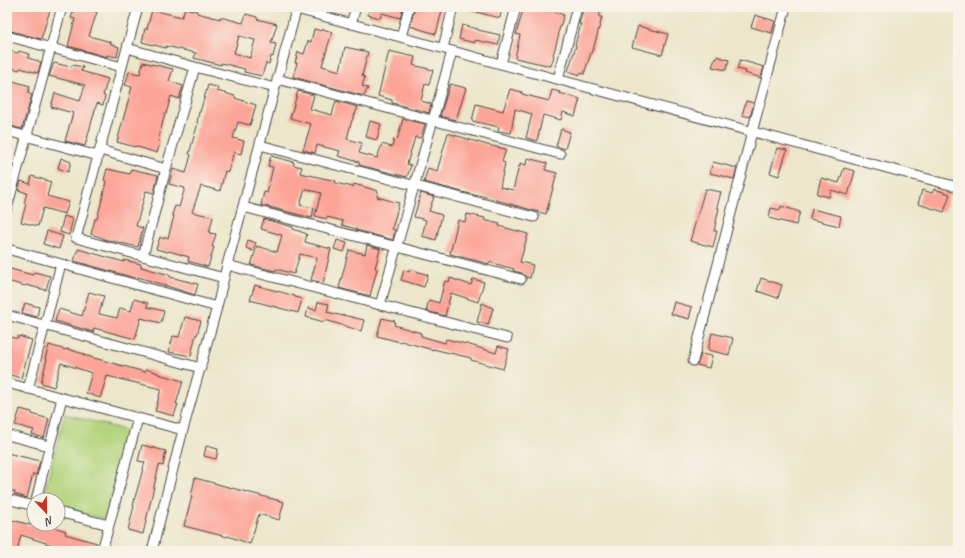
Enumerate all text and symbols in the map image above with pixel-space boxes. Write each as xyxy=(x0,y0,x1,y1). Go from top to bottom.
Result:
north arrow xyxy=(26,492,66,532)
text: N xyxy=(42,514,56,530)

